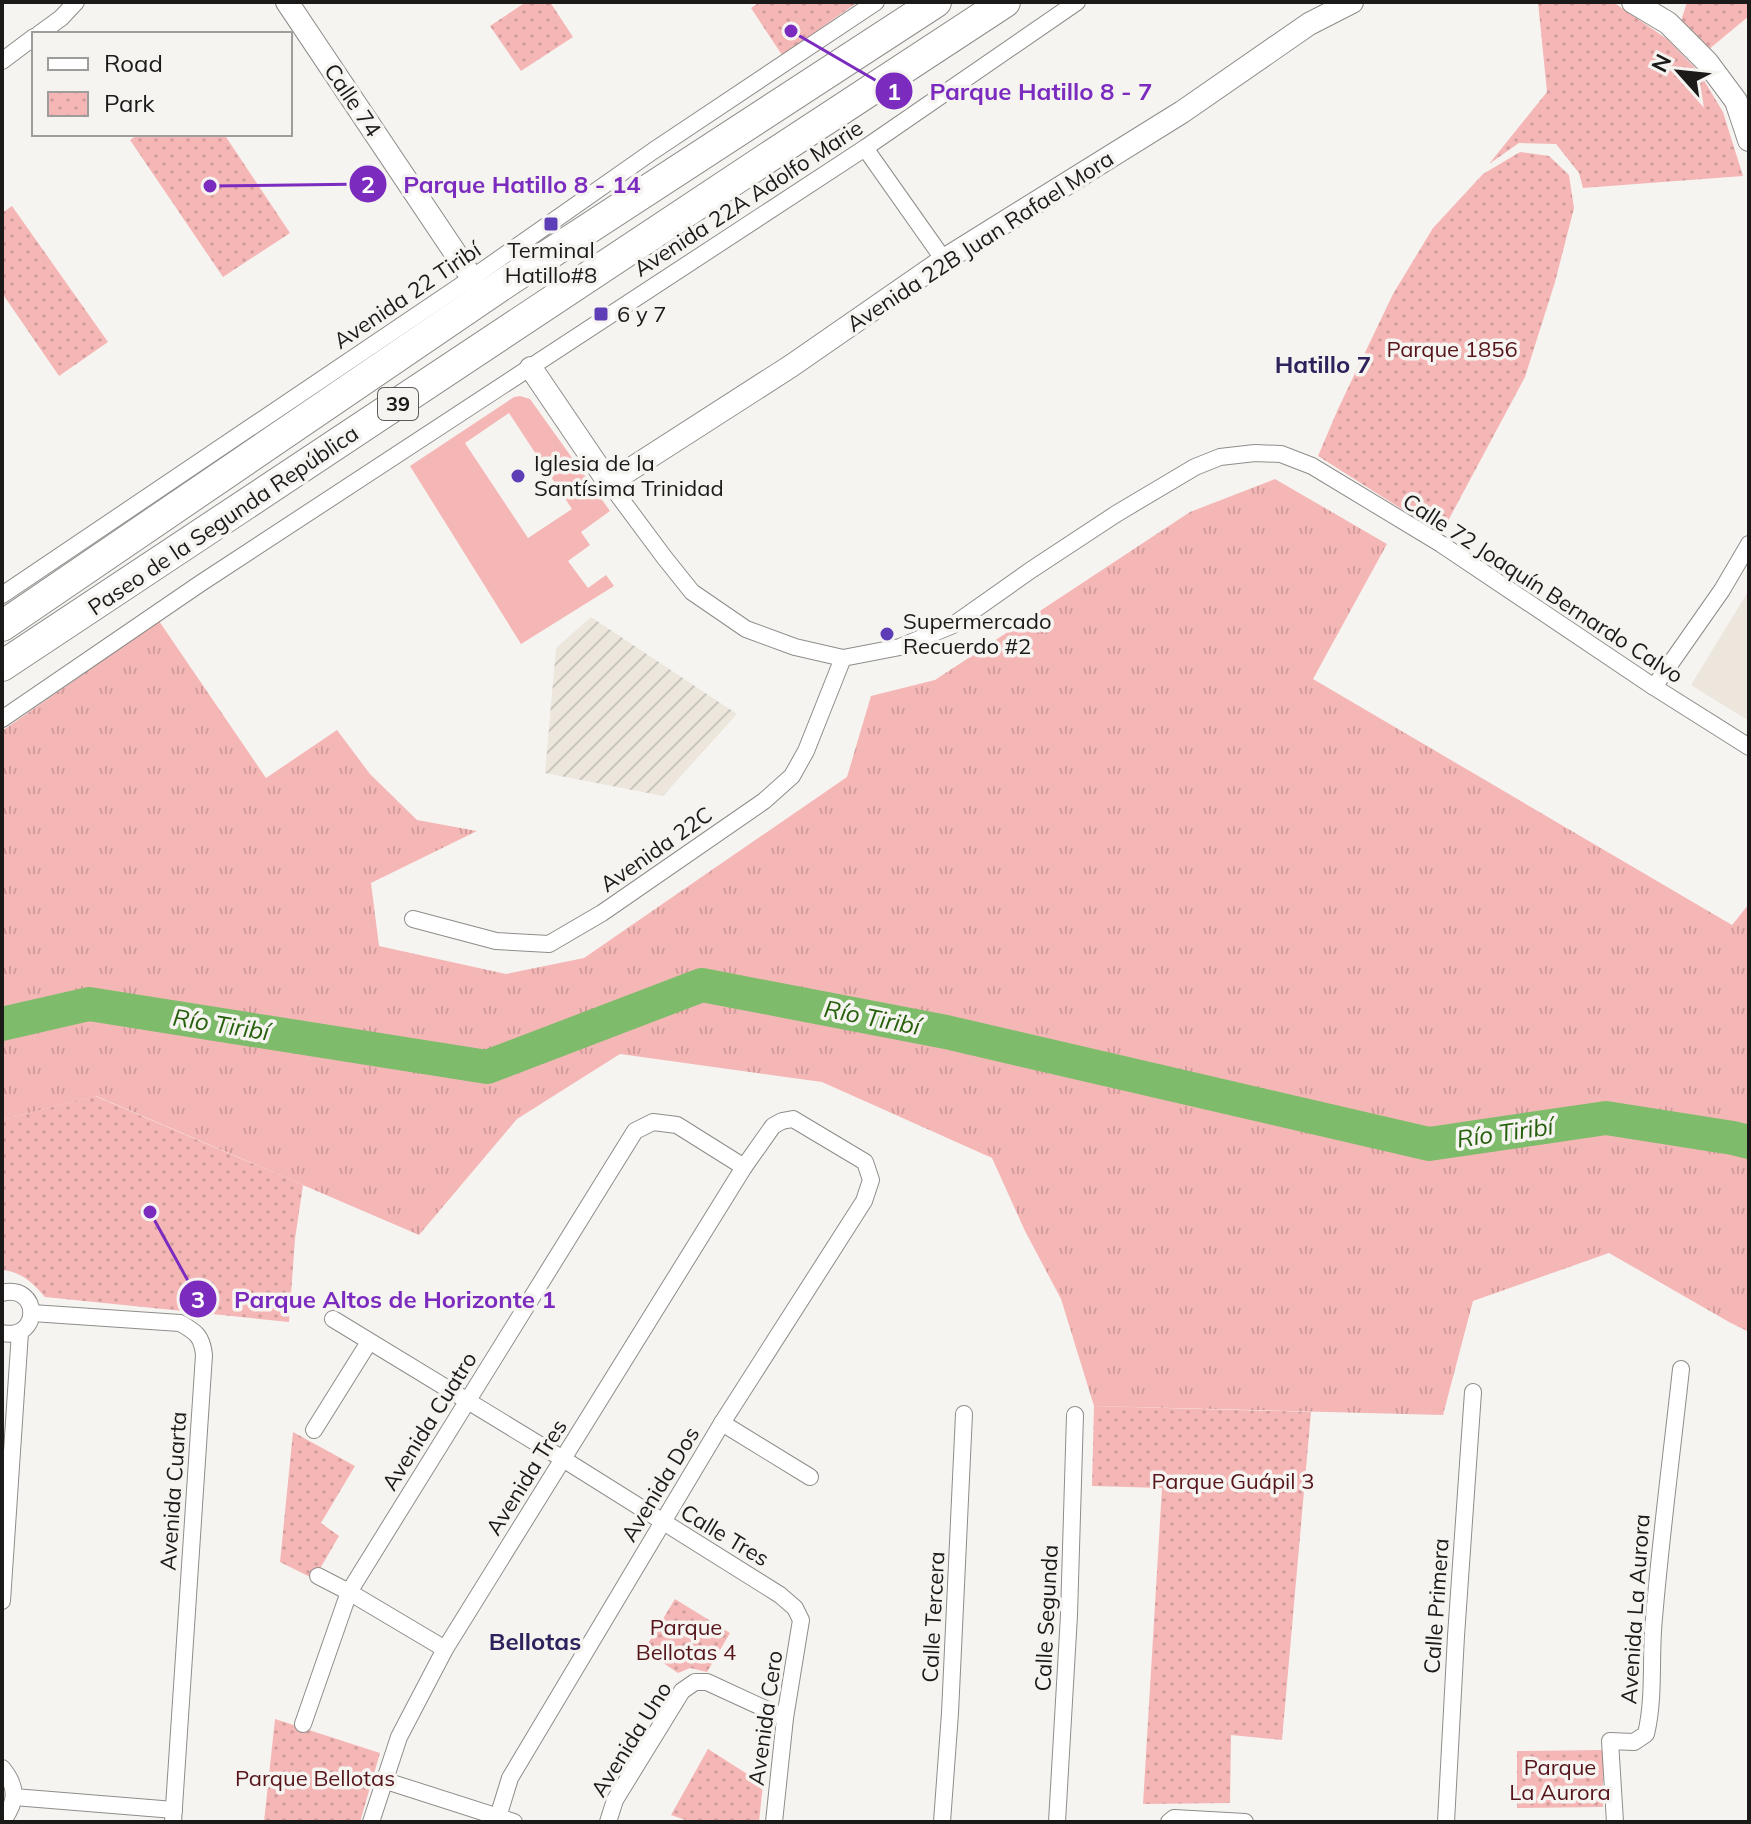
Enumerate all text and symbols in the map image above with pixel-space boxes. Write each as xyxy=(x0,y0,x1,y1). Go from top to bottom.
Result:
legend xyxy=(32,32,292,136)
north arrow xyxy=(1639,32,1719,112)
text: Road xyxy=(104,48,163,78)
text: N xyxy=(1645,49,1677,77)
street label: Calle 74 xyxy=(318,58,388,142)
callout: Parque Hatillo 8 - 7 xyxy=(874,67,1169,115)
text: 1 xyxy=(887,76,901,106)
text: Parque Hatillo 8 - 7 xyxy=(929,76,1153,106)
text: Park xyxy=(104,88,155,118)
street label: Avenida 22A Adolfo Marie xyxy=(628,113,868,283)
street label: Avenida 22B Juan Rafael Mora xyxy=(841,144,1119,338)
callout: Parque Hatillo 8 - 14 xyxy=(348,160,657,208)
text: 2 xyxy=(361,169,375,199)
text: Parque Hatillo 8 - 14 xyxy=(403,169,641,199)
marker: Terminal Hatillo#8 xyxy=(542,215,560,233)
street label: Avenida 22 Tiribí xyxy=(328,234,487,355)
place label: Terminal Hatillo#8 xyxy=(505,236,597,289)
place label: 6 y 7 xyxy=(617,300,667,328)
marker: 6 y 7 xyxy=(592,305,610,323)
park label: Parque 1856 xyxy=(1386,335,1518,363)
district label: Hatillo 7 xyxy=(1275,349,1371,379)
road number: 39 xyxy=(378,388,418,420)
street label: Paseo de la Segunda República xyxy=(82,419,364,621)
place label: Iglesia de la Santísima Trinidad xyxy=(534,449,724,502)
marker: Iglesia de la Santísima Trinidad xyxy=(509,467,527,485)
street label: Calle 72 Joaquín Bernardo Calvo xyxy=(1398,487,1688,689)
place label: Supermercado Recuerdo #2 xyxy=(903,607,1051,660)
marker: Supermercado Recuerdo #2 xyxy=(878,625,896,643)
street label: Avenida 22C xyxy=(594,800,718,898)
water label: Río Tiribí xyxy=(822,993,926,1042)
water label: Río Tiribí xyxy=(171,1002,275,1047)
water label: Río Tiribí xyxy=(1455,1110,1558,1154)
callout: Parque Altos de Horizonte 1 xyxy=(178,1275,572,1323)
text: 3 xyxy=(191,1284,205,1314)
text: Parque Altos de Horizonte 1 xyxy=(234,1284,556,1314)
street label: Avenida Cuatro xyxy=(375,1347,483,1495)
street label: Avenida Cuarta xyxy=(153,1410,193,1572)
street label: Avenida Tres xyxy=(479,1414,573,1540)
street label: Avenida Dos xyxy=(615,1421,705,1547)
park label: Parque Guápil 3 xyxy=(1151,1467,1315,1495)
street label: Calle Tres xyxy=(676,1498,774,1572)
street label: Avenida La Aurora xyxy=(1614,1513,1656,1705)
street label: Calle Primera xyxy=(1417,1537,1455,1675)
street label: Calle Segunda xyxy=(1028,1544,1064,1692)
street label: Calle Tercera xyxy=(916,1551,950,1683)
park label: Parque Bellotas 4 xyxy=(636,1613,736,1666)
district label: Bellotas xyxy=(489,1626,581,1656)
street label: Avenida Cero xyxy=(742,1649,788,1787)
street label: Avenida Uno xyxy=(584,1676,678,1802)
park label: Parque La Aurora xyxy=(1509,1753,1611,1806)
park label: Parque Bellotas xyxy=(235,1764,395,1792)

